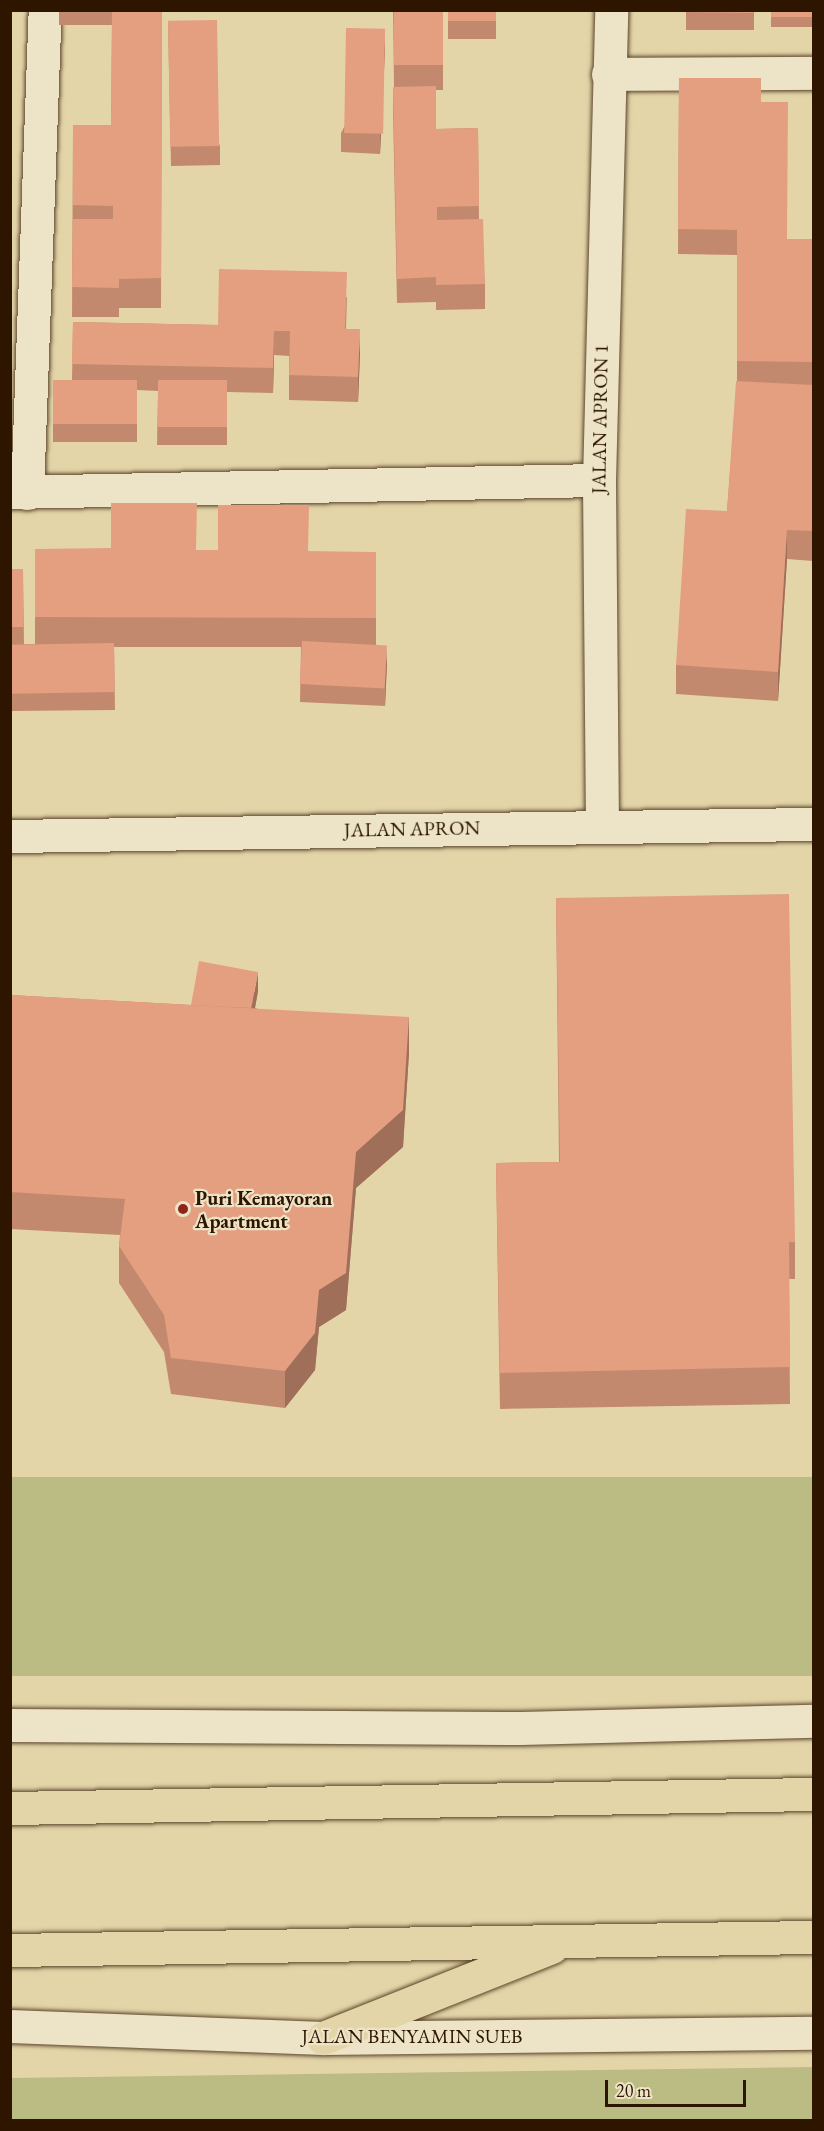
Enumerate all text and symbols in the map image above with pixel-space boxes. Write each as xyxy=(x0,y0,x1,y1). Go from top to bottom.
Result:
street label: JALAN APRON 1 xyxy=(587,344,613,494)
street label: JALAN APRON xyxy=(344,816,480,842)
place label: Puri Kemayoran Apartment xyxy=(195,1186,332,1233)
marker: Puri Kemayoran Apartment xyxy=(176,1202,190,1216)
street label: JALAN BENYAMIN SUEB xyxy=(302,2024,522,2048)
scale bar xyxy=(608,2068,749,2106)
text: 20 m xyxy=(616,2079,651,2102)

